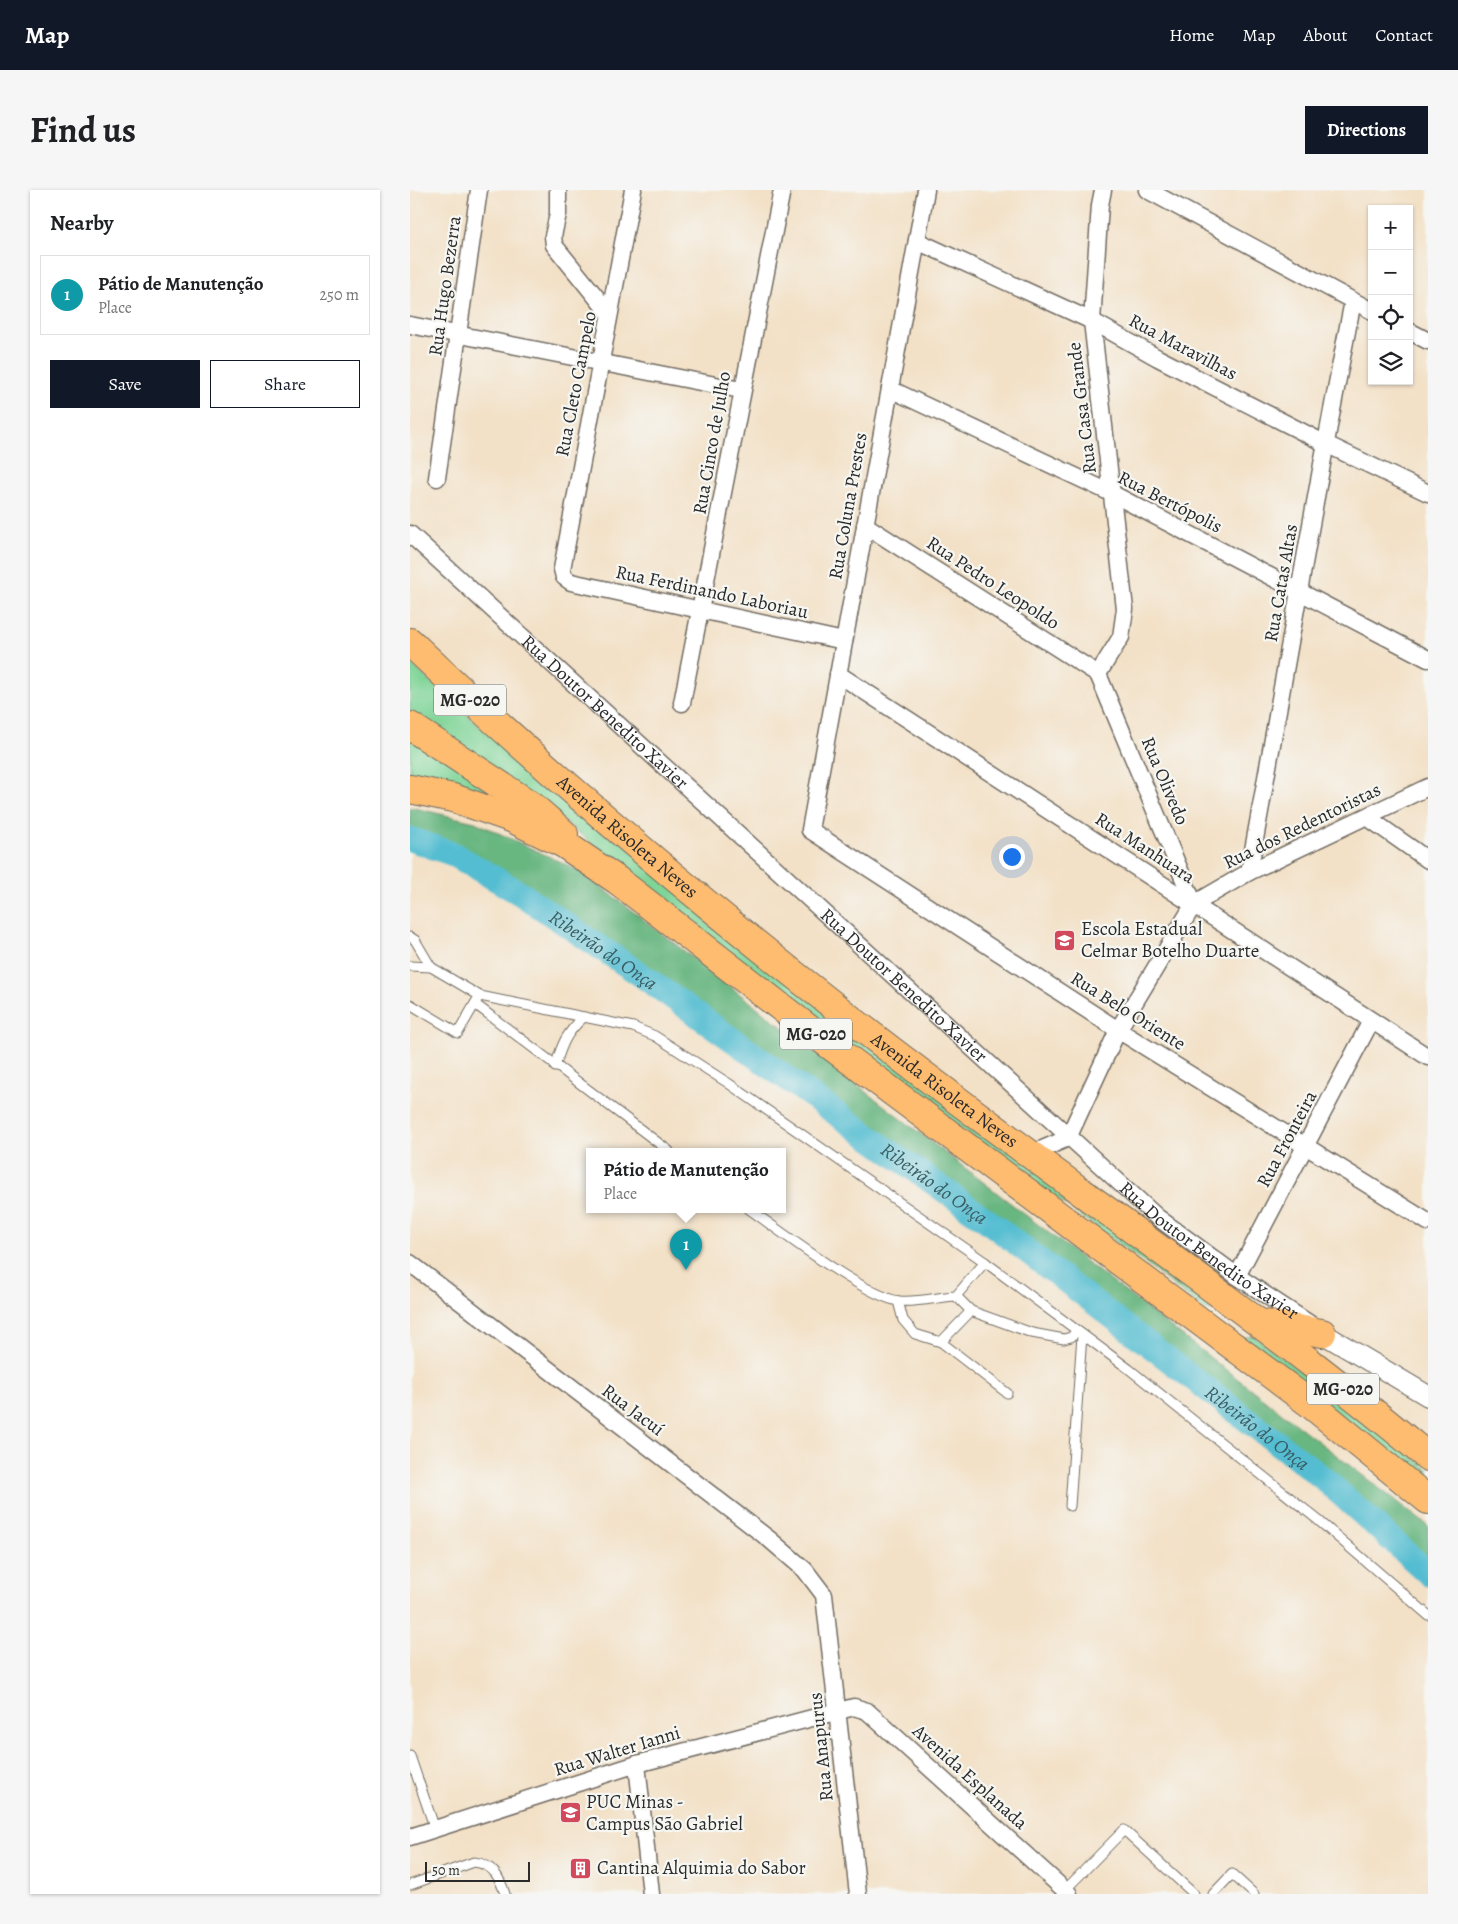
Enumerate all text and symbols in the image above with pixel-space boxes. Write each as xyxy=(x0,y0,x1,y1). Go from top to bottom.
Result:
text: Map xyxy=(25,19,69,51)
text: Home xyxy=(1169,23,1214,47)
text: Map xyxy=(1242,23,1275,47)
text: About xyxy=(1303,23,1347,47)
text: Contact xyxy=(1375,23,1433,47)
text: Find us xyxy=(30,106,136,154)
button: Directions xyxy=(1305,106,1428,154)
map controls xyxy=(1368,205,1413,385)
button: + xyxy=(1368,205,1413,250)
text: Nearby xyxy=(50,209,113,237)
street label: Rua Hugo Bezerra xyxy=(422,214,468,358)
button: − xyxy=(1368,250,1413,295)
text: Pátio de Manutenção xyxy=(98,271,264,297)
text: 1 xyxy=(64,284,70,306)
text: 250 m xyxy=(320,284,359,306)
button: locate xyxy=(1368,295,1413,340)
text: Place xyxy=(98,297,132,319)
street label: Rua Maravilhas xyxy=(1124,308,1242,386)
street label: Rua Cleto Campelo xyxy=(549,309,603,459)
button: layers xyxy=(1368,340,1413,385)
street label: Rua Casa Grande xyxy=(1061,341,1103,475)
button: Save xyxy=(50,360,200,408)
button: Share xyxy=(210,360,360,408)
street label: Rua Cinco de Julho xyxy=(687,369,737,517)
street label: Rua Coluna Prestes xyxy=(822,430,874,582)
street label: Rua Bertópolis xyxy=(1113,465,1227,539)
street label: Rua Catas Altas xyxy=(1258,522,1304,644)
street label: Rua Pedro Leopoldo xyxy=(921,530,1065,636)
street label: Rua Ferdinando Laboriau xyxy=(613,559,811,625)
street label: Rua Doutor Benedito Xavier xyxy=(516,629,694,795)
road number: MG-020 xyxy=(434,684,506,716)
street label: Rua Olivedo xyxy=(1135,733,1195,829)
street label: Avenida Risoleta Neves xyxy=(550,769,704,905)
street label: Rua dos Redentoristas xyxy=(1219,777,1385,875)
street label: Rua Manhuara xyxy=(1090,806,1200,890)
your location xyxy=(999,844,1025,870)
street label: Rua Doutor Benedito Xavier xyxy=(815,902,993,1069)
water label: Ribeirão do Onça xyxy=(544,903,663,996)
place label: Escola Estadual Celmar Botelho Duarte xyxy=(1081,916,1259,964)
school or university icon: Escola Estadual Celmar Botelho Duarte xyxy=(1053,928,1077,952)
street label: Rua Belo Oriente xyxy=(1066,965,1190,1057)
road number: MG-020 xyxy=(780,1019,852,1050)
street label: Avenida Risoleta Neves xyxy=(865,1026,1023,1154)
street label: Rua Fronteira xyxy=(1251,1086,1324,1192)
water label: Ribeirão do Onça xyxy=(875,1136,993,1231)
popup xyxy=(586,1148,786,1213)
text: Pátio de Manutenção xyxy=(603,1157,769,1183)
street label: Rua Doutor Benedito Xavier xyxy=(1113,1176,1304,1326)
text: Place xyxy=(603,1183,637,1205)
pin: 1 xyxy=(670,1229,702,1270)
road number: MG-020 xyxy=(1307,1374,1379,1404)
street label: Rua Jacuí xyxy=(596,1378,670,1442)
water label: Ribeirão do Onça xyxy=(1199,1379,1315,1477)
street label: Rua Anapurus xyxy=(802,1691,840,1803)
street label: Avenida Esplanada xyxy=(906,1718,1033,1836)
street label: Rua Walter Ianni xyxy=(551,1719,683,1783)
place label: PUC Minas - Campus São Gabriel xyxy=(586,1789,743,1837)
school or university icon: PUC Minas - Campus São Gabriel xyxy=(558,1801,582,1825)
place label: Cantina Alquimia do Sabor xyxy=(597,1855,806,1881)
building icon: Cantina Alquimia do Sabor xyxy=(569,1856,593,1880)
scale bar xyxy=(425,1859,530,1882)
text: 50 m xyxy=(432,1861,460,1880)

